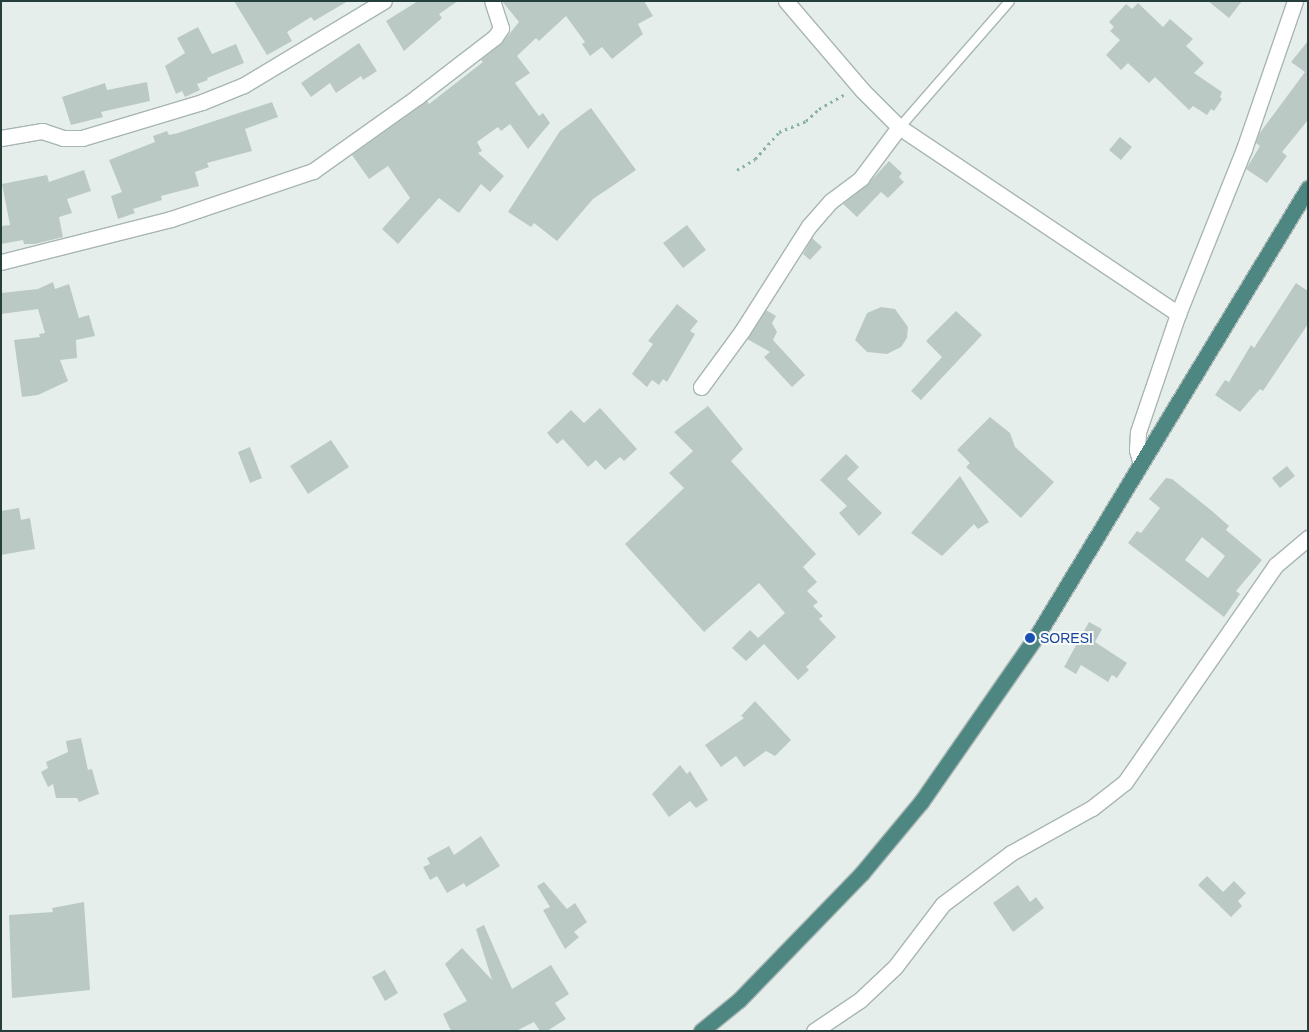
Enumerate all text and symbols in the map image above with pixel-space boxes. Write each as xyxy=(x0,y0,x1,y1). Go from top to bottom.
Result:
place label: SORESI xyxy=(1040,630,1093,646)
marker: SORESI xyxy=(1024,632,1036,644)

